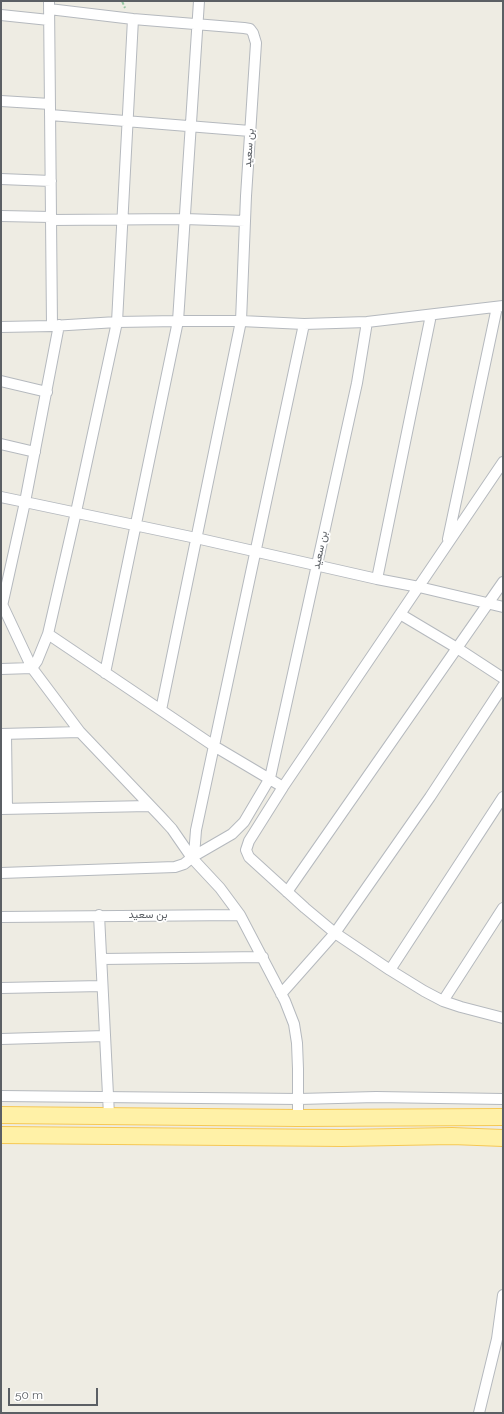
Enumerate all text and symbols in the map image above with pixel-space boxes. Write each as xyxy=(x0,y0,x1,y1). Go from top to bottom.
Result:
street label: بن سعيد xyxy=(241,128,257,168)
street label: بن سعيد xyxy=(310,530,330,570)
street label: بن سعيد xyxy=(129,908,167,922)
scale bar xyxy=(10,1380,100,1406)
text: 50 m xyxy=(15,1388,43,1402)

